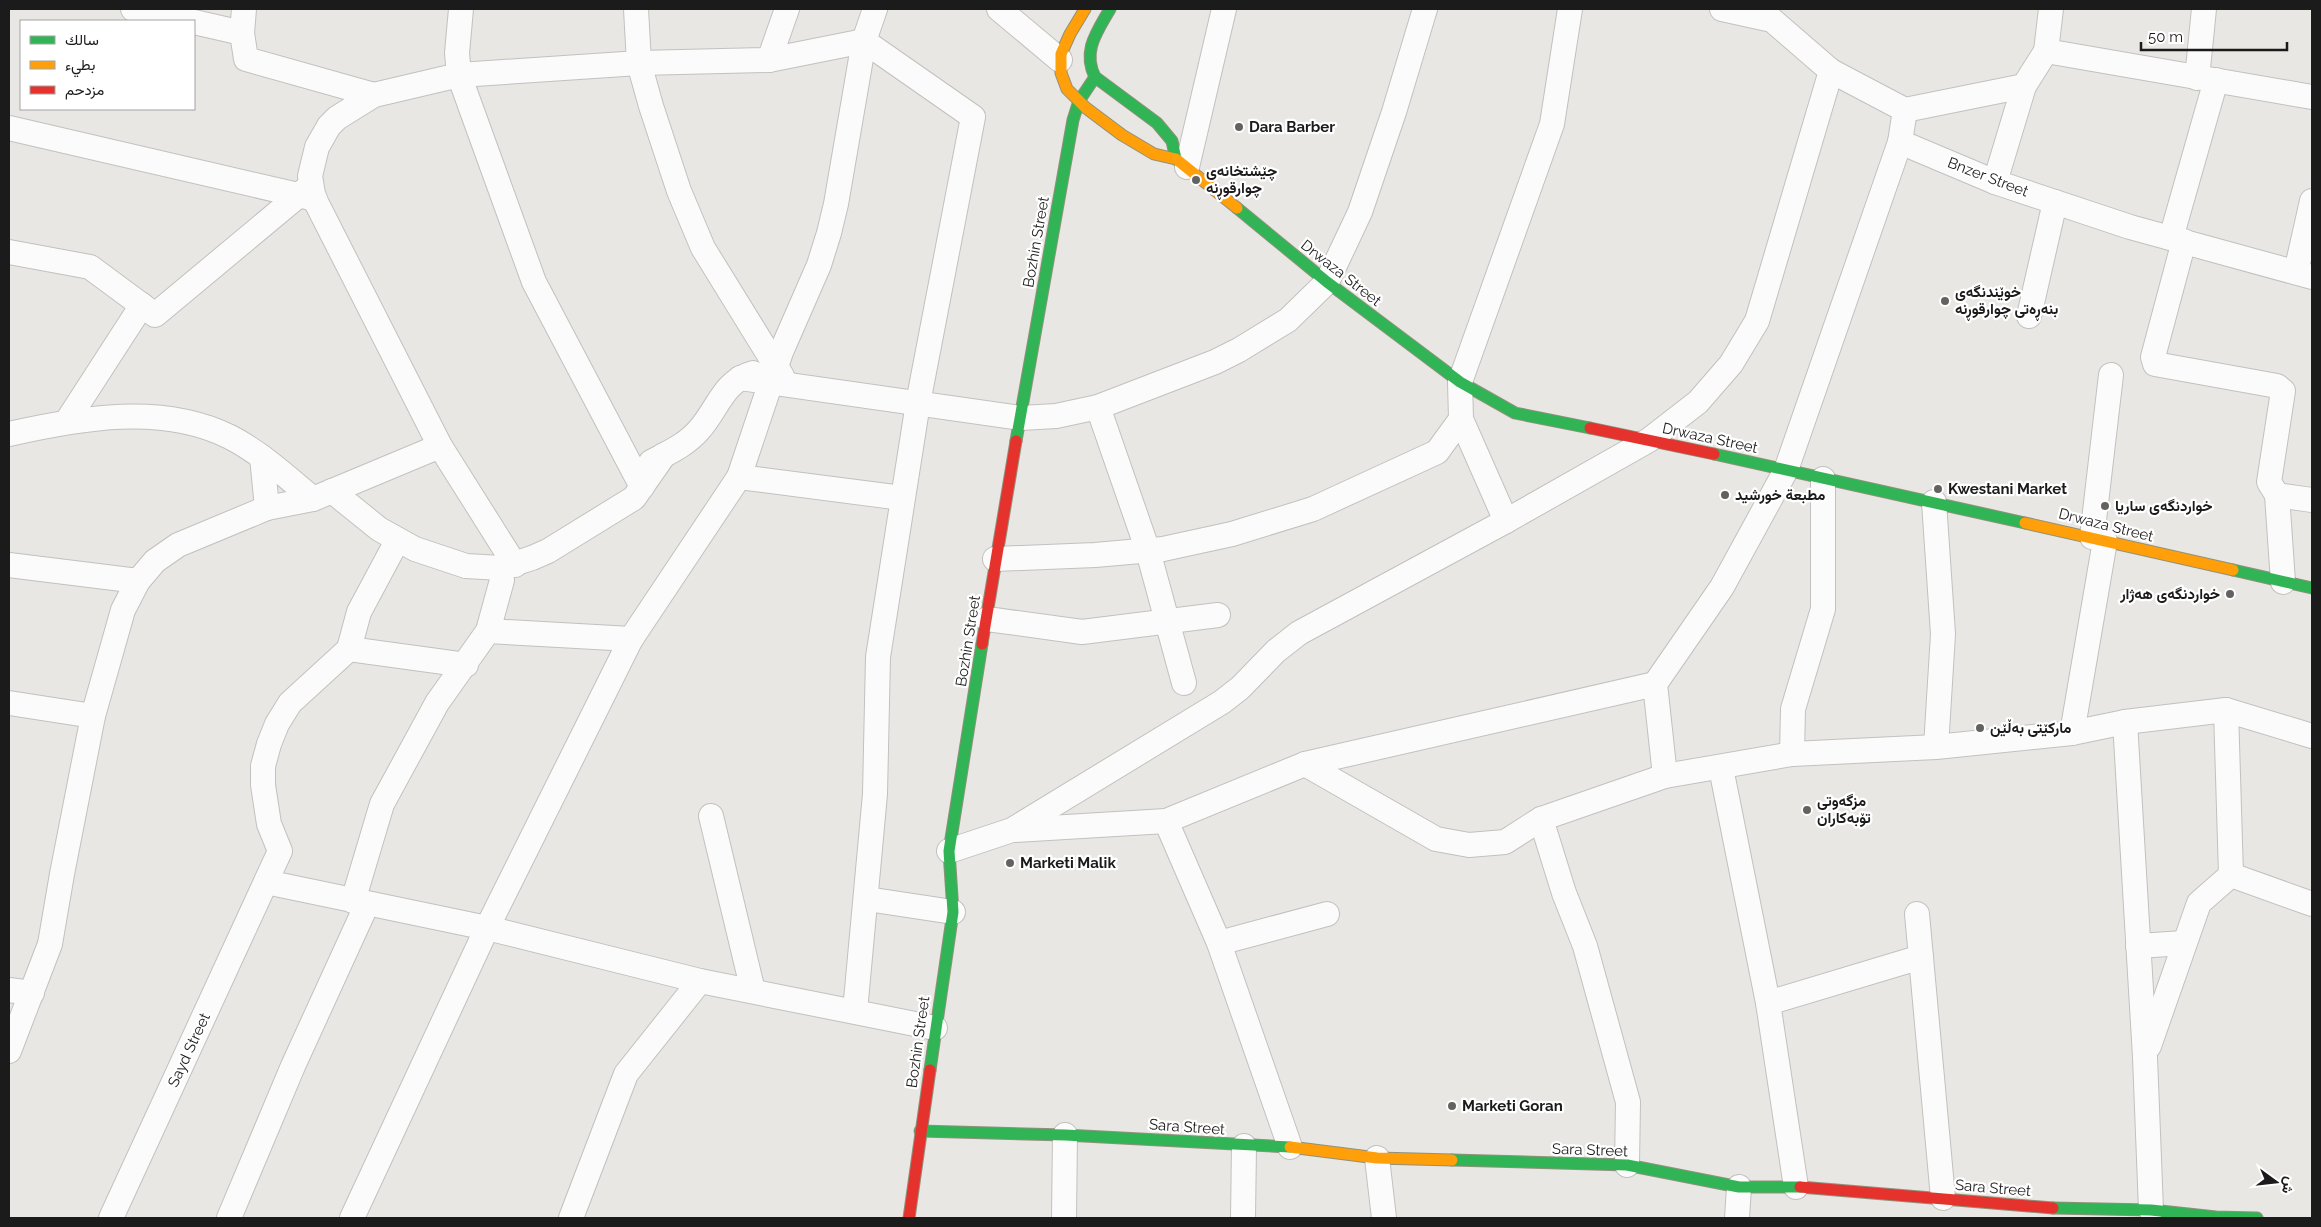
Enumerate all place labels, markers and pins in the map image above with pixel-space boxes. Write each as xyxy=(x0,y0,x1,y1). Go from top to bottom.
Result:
place label: Dara Barber xyxy=(1249,118,1335,136)
marker: Dara Barber xyxy=(1233,121,1245,133)
place label: چێشتخانەی چوارقوڕنە xyxy=(1206,162,1277,200)
marker: چێشتخانەی چوارقوڕنە xyxy=(1190,174,1202,186)
place label: خوێندنگەی بنەڕەتی چوارقوڕنە xyxy=(1955,283,2058,321)
marker: خوێندنگەی بنەڕەتی چوارقوڕنە xyxy=(1939,295,1951,307)
place label: Kwestani Market xyxy=(1948,480,2067,498)
marker: Kwestani Market xyxy=(1932,483,1944,495)
place label: مطبعة خورشيد xyxy=(1735,486,1825,504)
marker: مطبعة خورشيد xyxy=(1719,489,1731,501)
place label: خواردنگەی ساریا xyxy=(2115,497,2213,515)
marker: خواردنگەی ساریا xyxy=(2099,500,2111,512)
place label: خواردنگەی هەژار xyxy=(2119,585,2220,603)
marker: خواردنگەی هەژار xyxy=(2224,588,2236,600)
place label: مارکێتی بەڵێن xyxy=(1990,719,2071,737)
marker: مارکێتی بەڵێن xyxy=(1974,722,1986,734)
place label: مزگەوتی تۆبەکاران xyxy=(1817,792,1871,827)
marker: مزگەوتی تۆبەکاران xyxy=(1801,804,1813,816)
place label: Marketi Malik xyxy=(1020,854,1116,872)
marker: Marketi Malik xyxy=(1004,857,1016,869)
place label: Marketi Goran xyxy=(1462,1097,1563,1115)
marker: Marketi Goran xyxy=(1446,1100,1458,1112)

